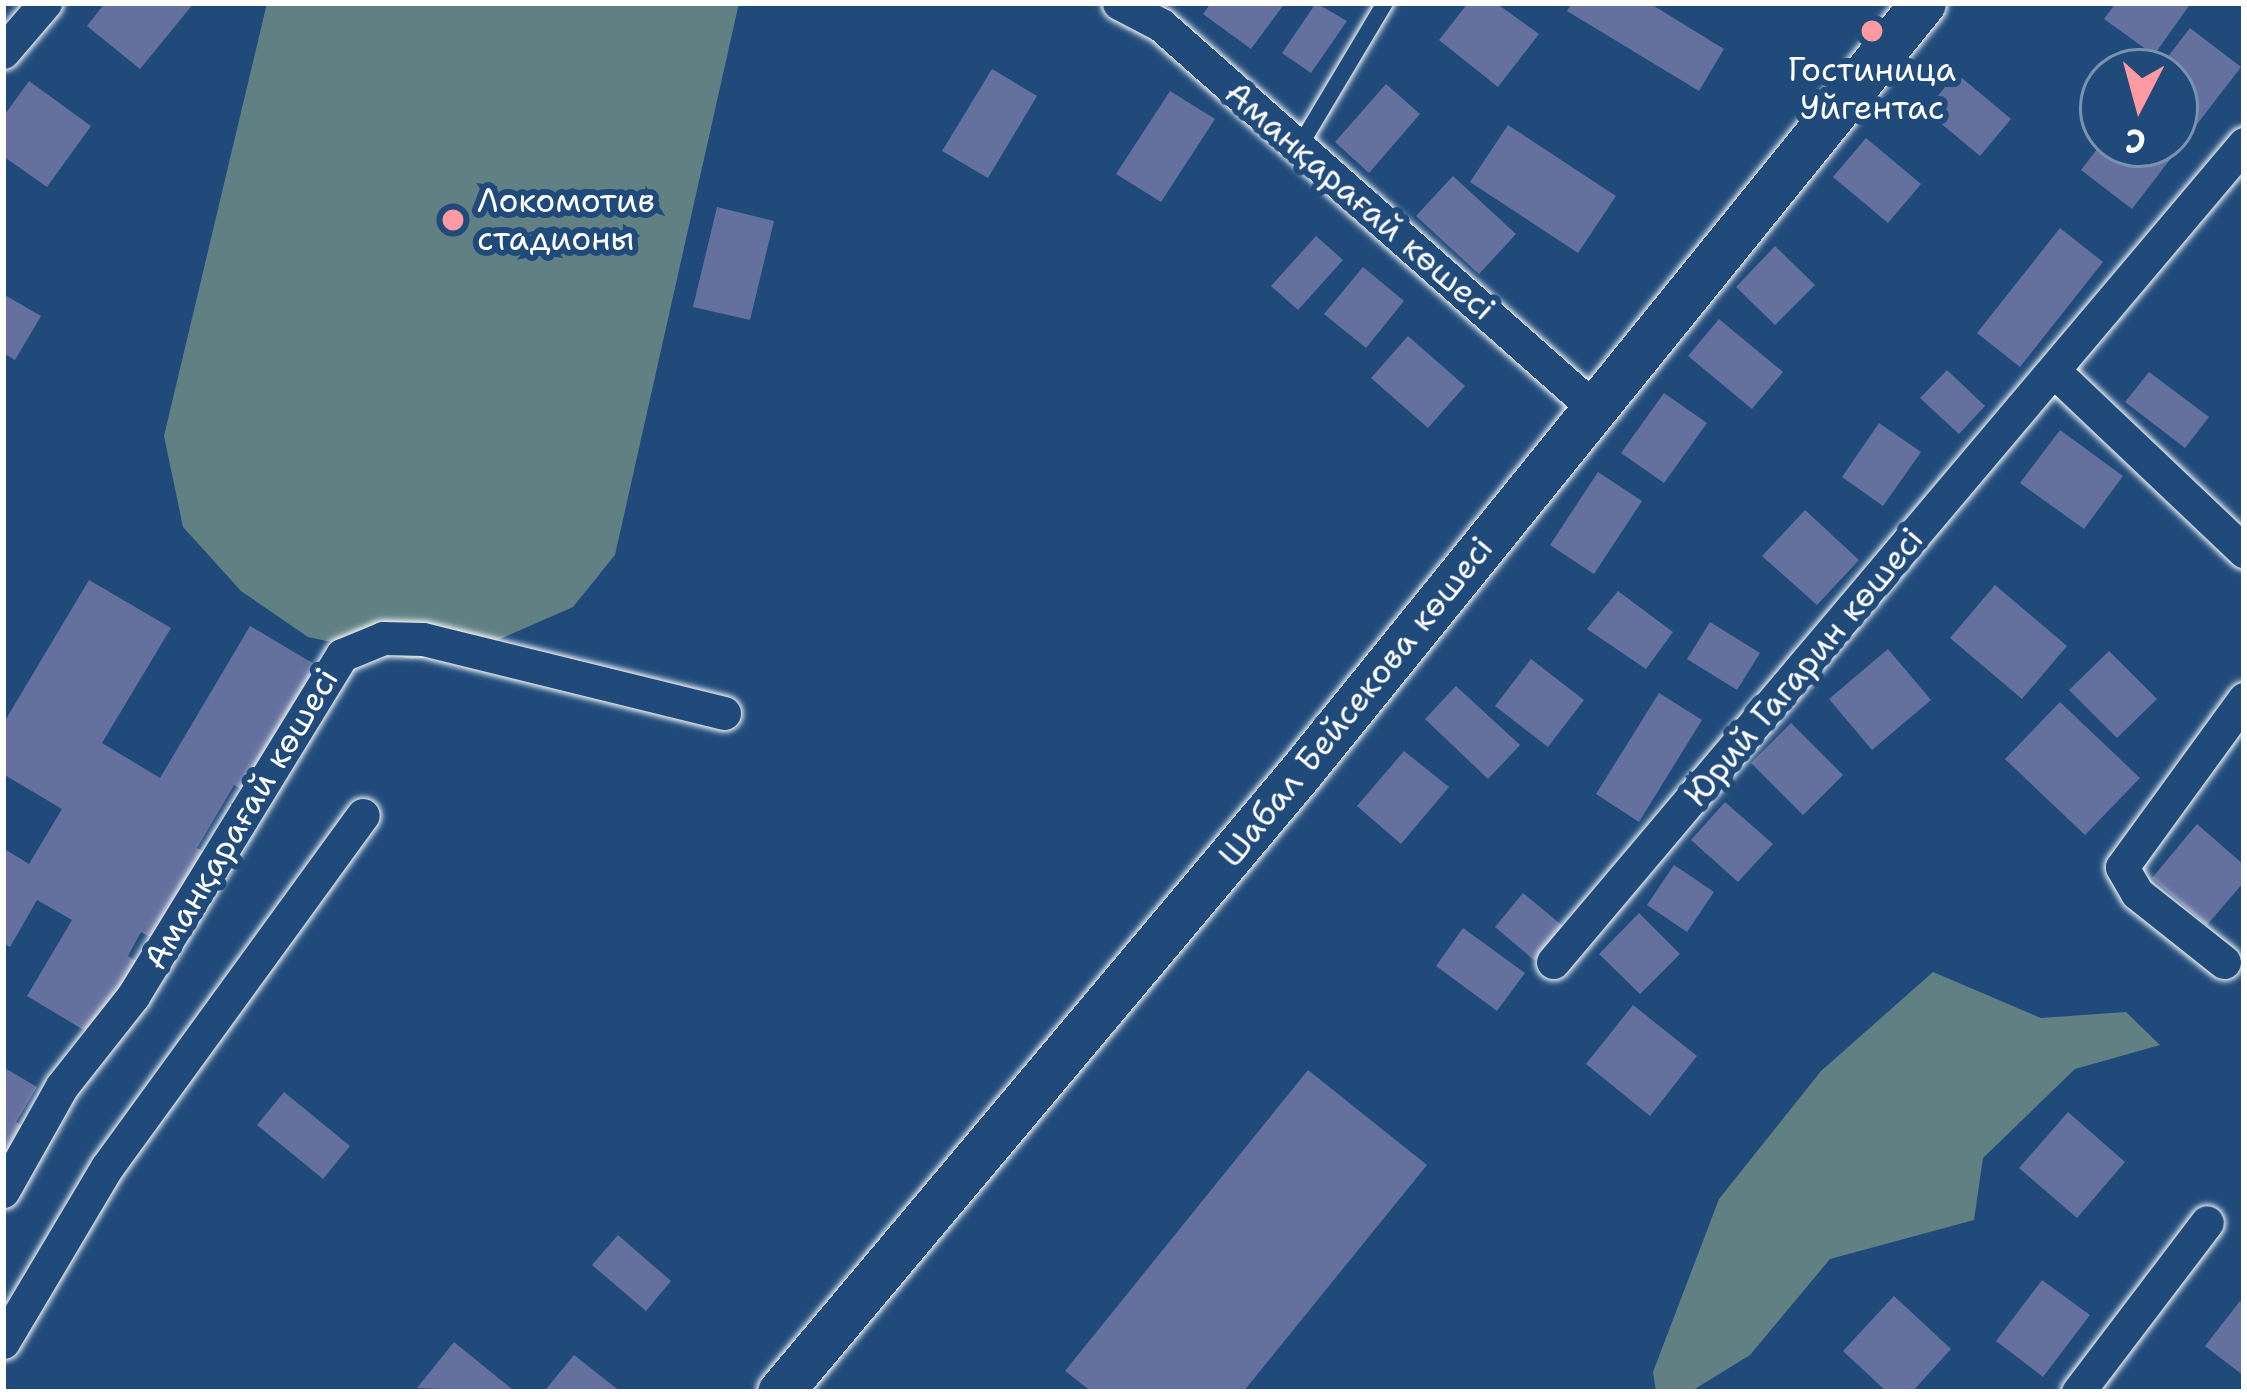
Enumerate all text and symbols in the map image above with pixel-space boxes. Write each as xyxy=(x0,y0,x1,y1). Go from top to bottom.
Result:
marker: Гостиница Уйгентас xyxy=(1859,18,1885,44)
north arrow xyxy=(2079,48,2199,168)
place label: Гостиница Уйгентас xyxy=(1788,50,1956,128)
street label: Аманқарағай көшесі xyxy=(1217,73,1503,329)
text: С xyxy=(2123,118,2148,165)
place label: Локомотив стадионы xyxy=(477,181,655,259)
marker: Локомотив стадионы xyxy=(440,207,466,233)
street label: Юрий Гагарин көшесі xyxy=(1676,520,1932,814)
street label: Шабал Бейсекова көшесі xyxy=(1211,529,1501,875)
street label: Аманқарағай көшесі xyxy=(135,661,347,977)

